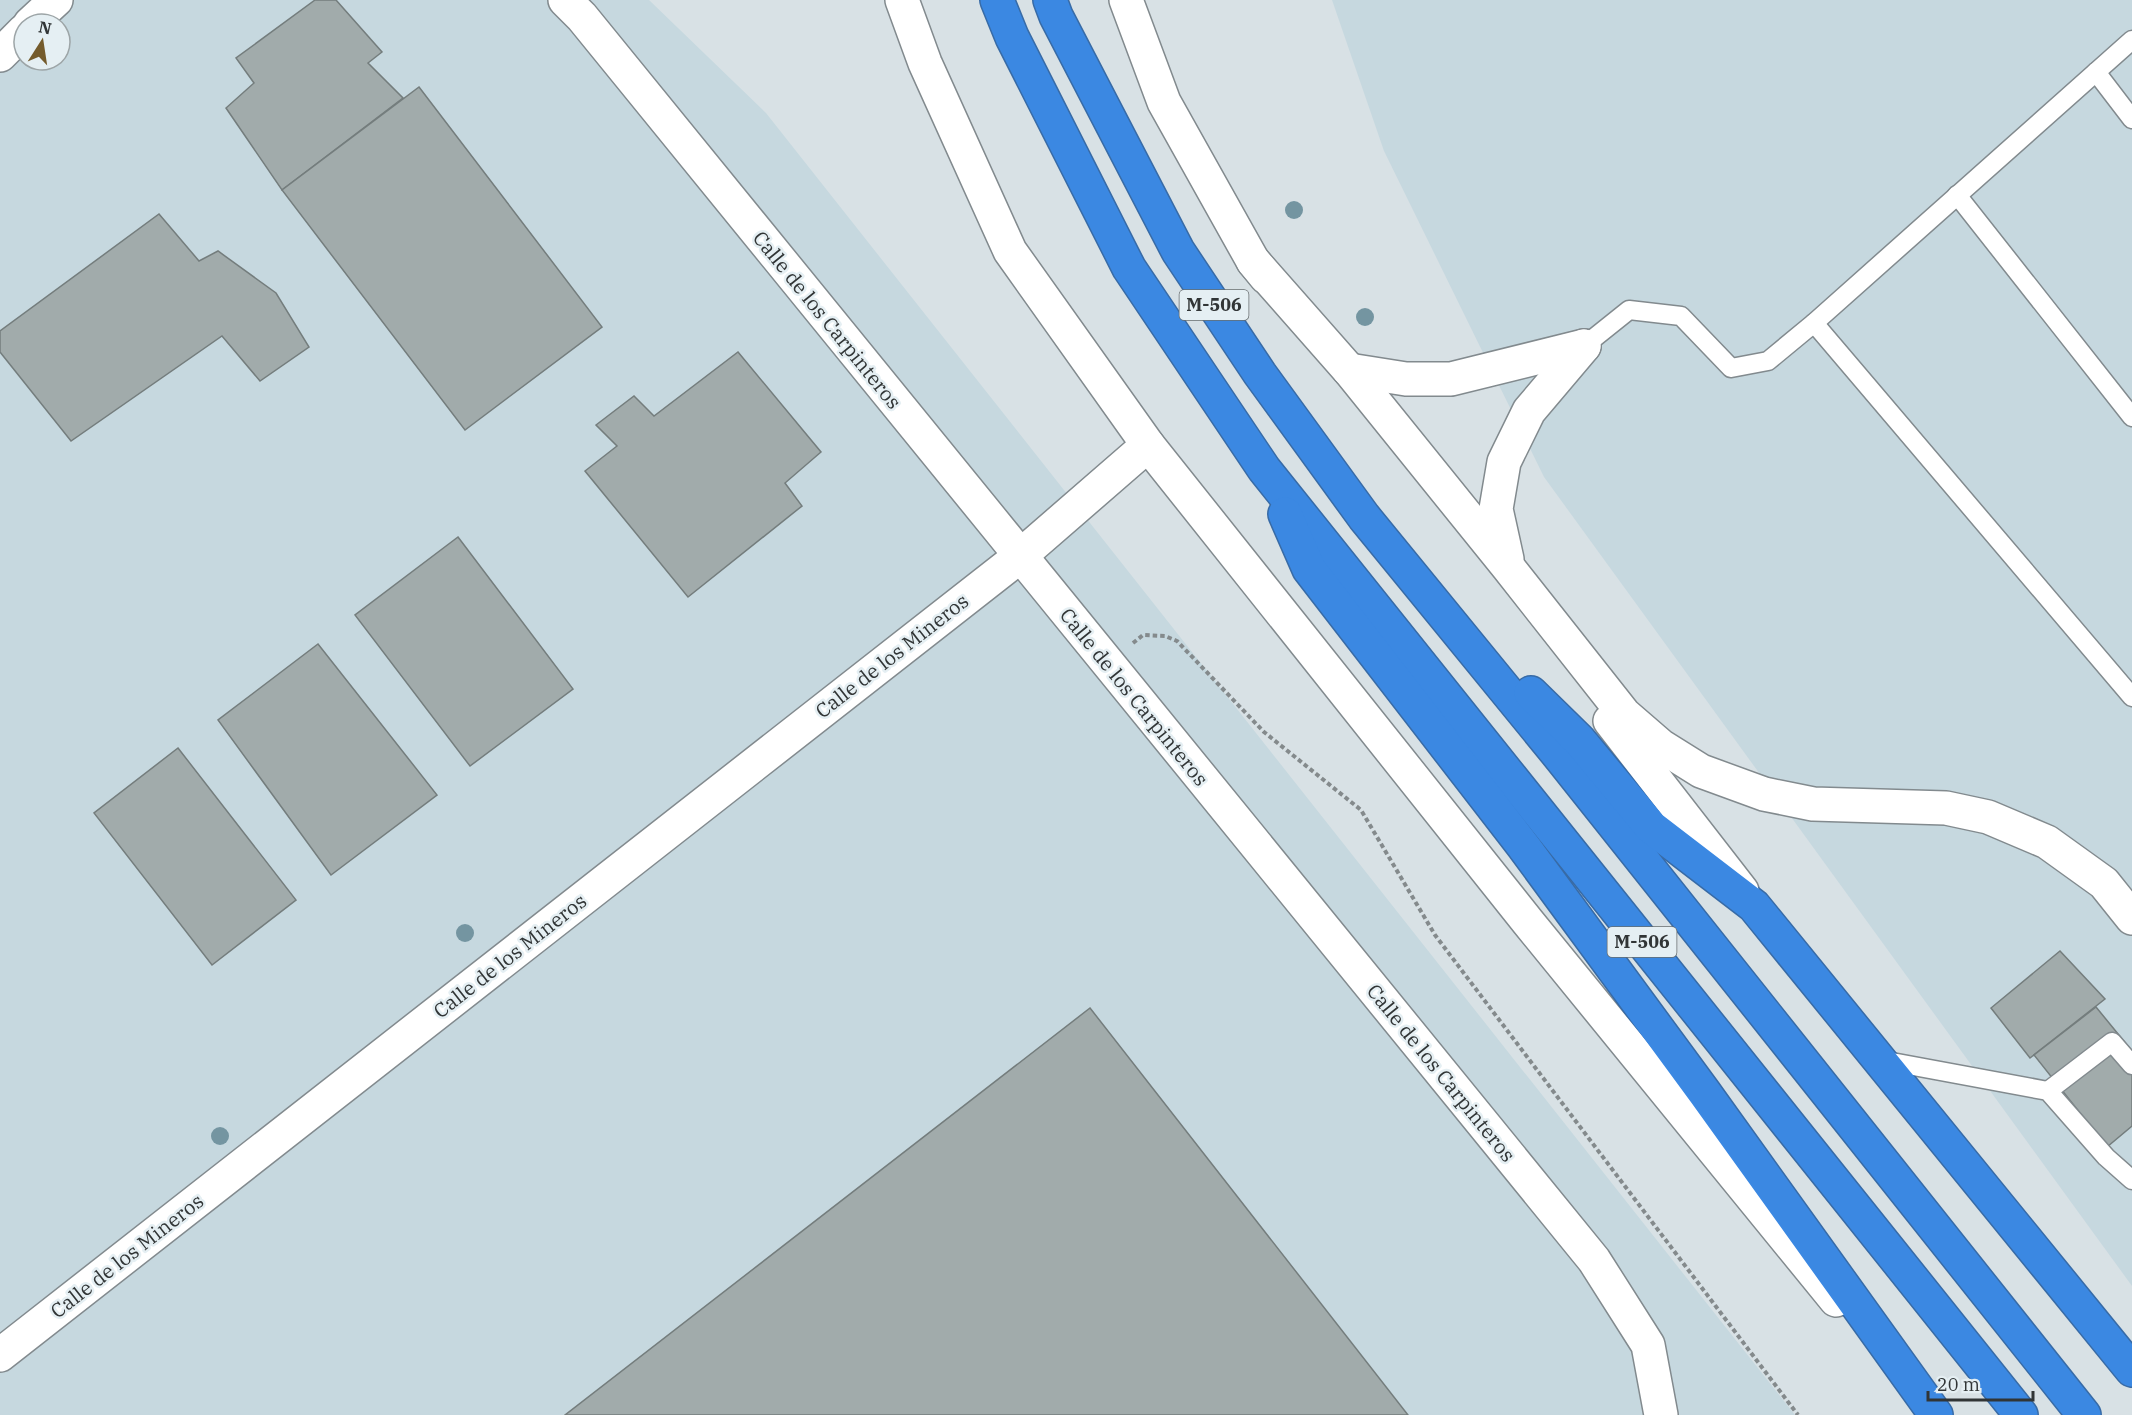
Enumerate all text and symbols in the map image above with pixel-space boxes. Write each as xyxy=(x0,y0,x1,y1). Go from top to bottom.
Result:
north arrow xyxy=(12,12,72,72)
text: N xyxy=(37,16,53,38)
street label: Calle de los Carpinteros xyxy=(747,225,908,414)
road number: M-506 xyxy=(1180,290,1248,320)
street label: Calle de los Mineros xyxy=(810,587,974,724)
street label: Calle de los Carpinteros xyxy=(1054,602,1215,791)
street label: Calle de los Mineros xyxy=(428,887,592,1024)
road number: M-506 xyxy=(1608,927,1676,957)
street label: Calle de los Carpinteros xyxy=(1361,978,1522,1167)
street label: Calle de los Mineros xyxy=(45,1187,209,1324)
scale bar xyxy=(1928,1364,2033,1402)
text: 20 m xyxy=(1937,1373,1980,1396)

